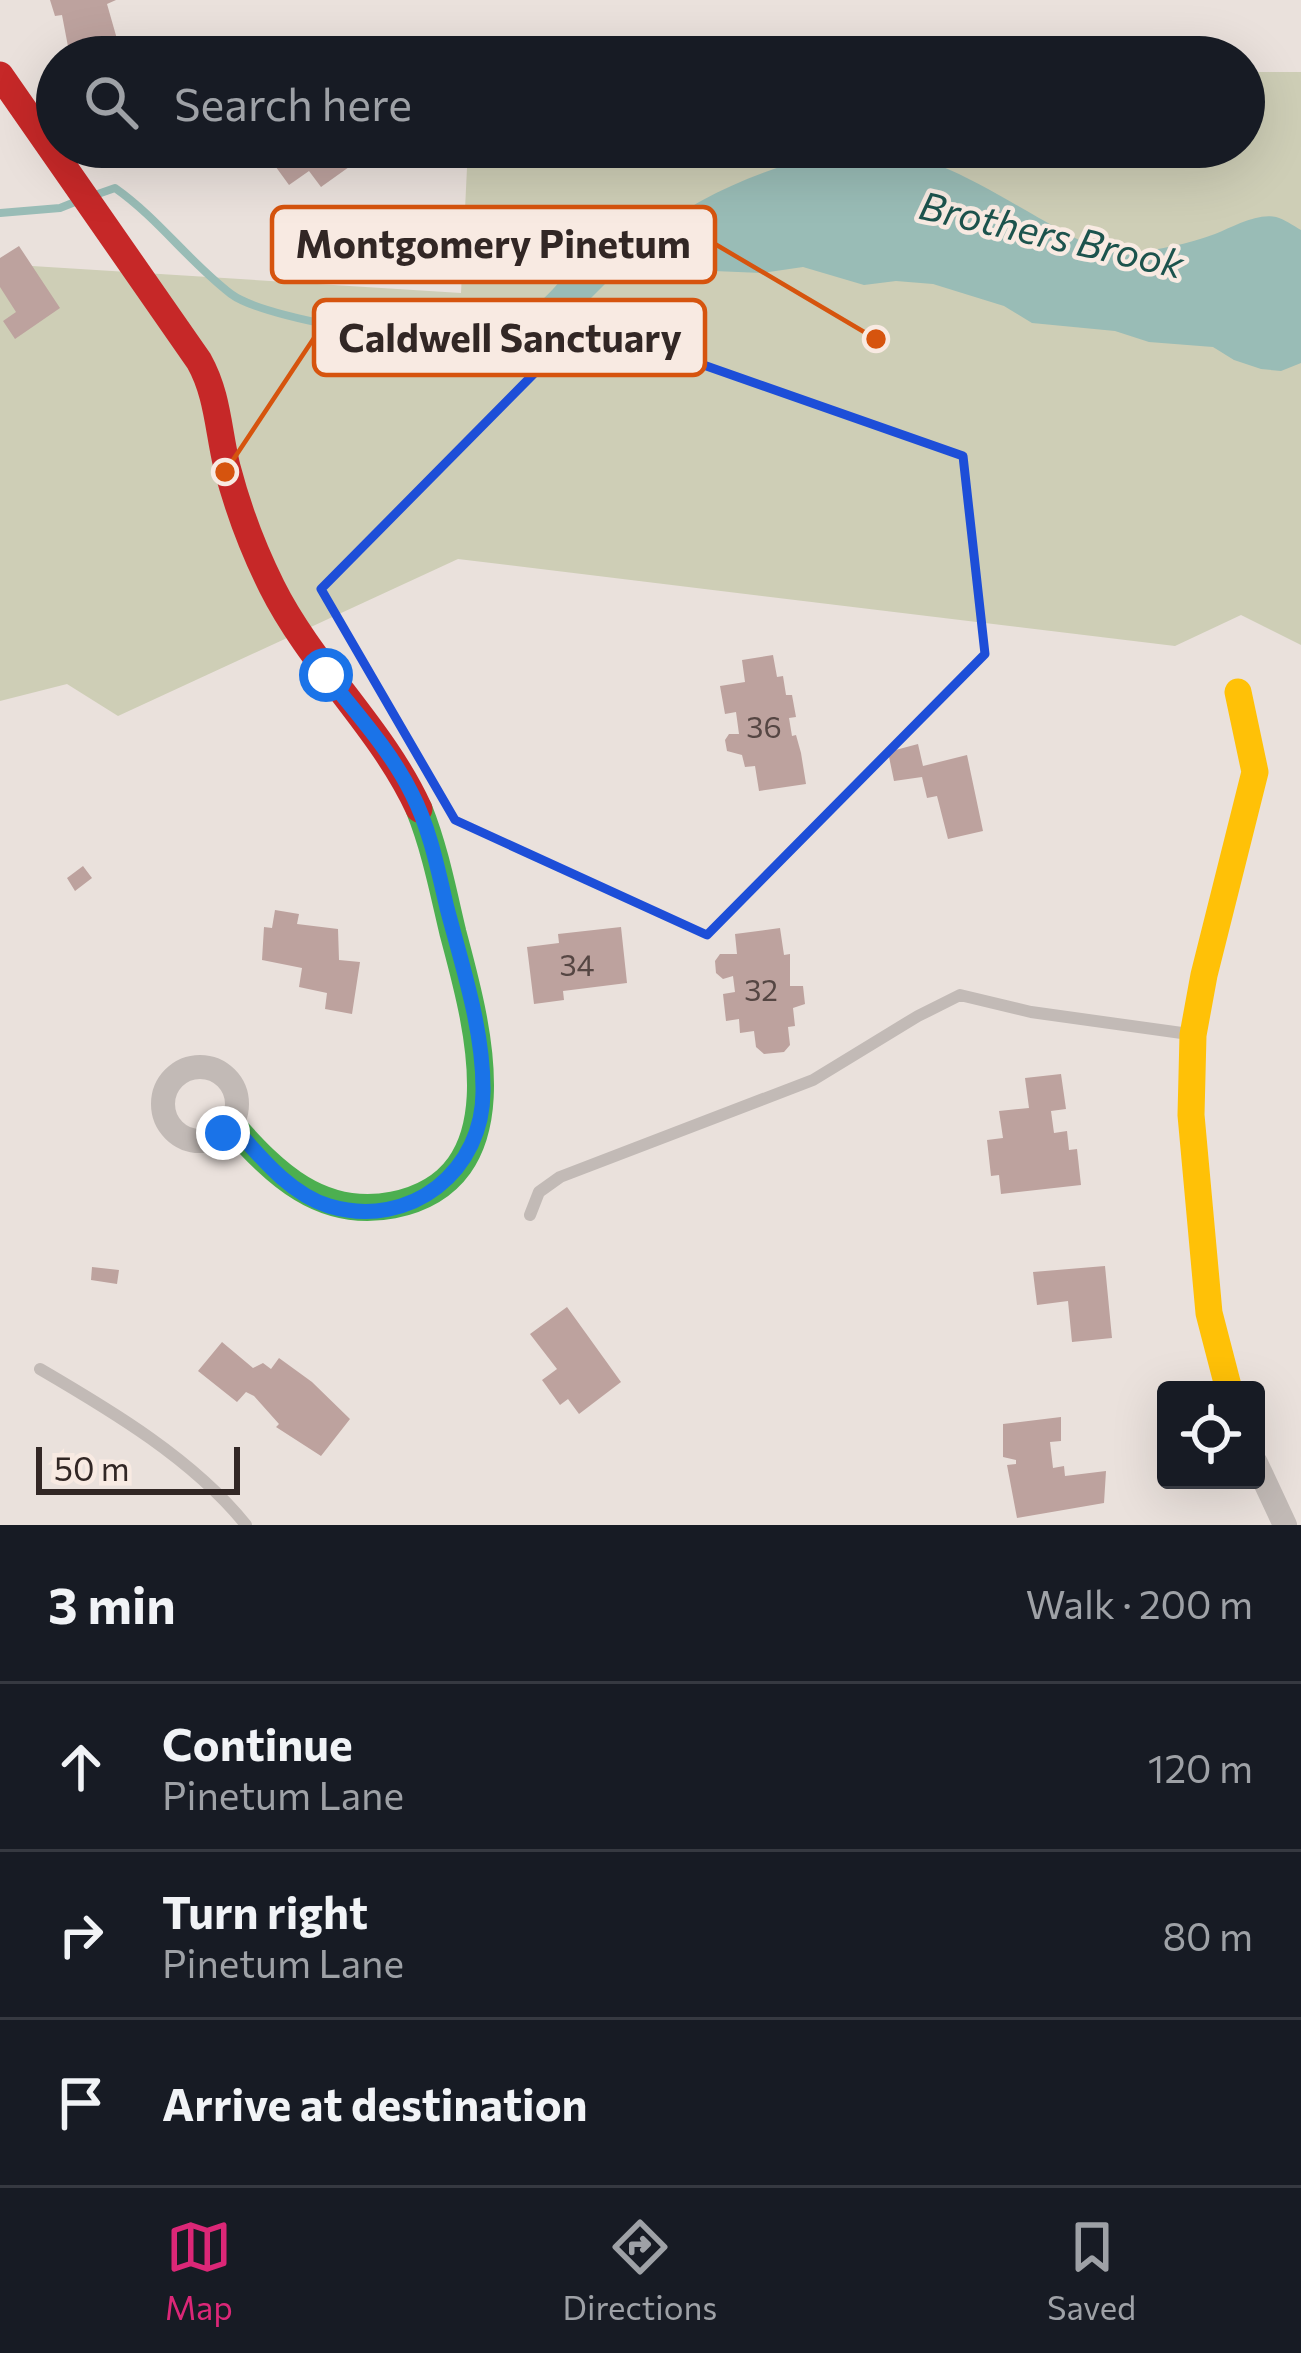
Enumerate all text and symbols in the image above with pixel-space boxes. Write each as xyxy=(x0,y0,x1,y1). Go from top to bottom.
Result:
search box xyxy=(36,36,1265,168)
icon: search xyxy=(78,69,144,135)
text: Search here xyxy=(174,75,412,130)
water label: Brothers Brook xyxy=(915,179,1190,287)
callout: Montgomery Pinetum xyxy=(272,207,715,282)
text: Montgomery Pinetum xyxy=(295,218,691,266)
callout: Caldwell Sanctuary xyxy=(314,300,705,375)
text: Caldwell Sanctuary xyxy=(338,312,682,360)
route start xyxy=(299,648,353,702)
house number: 36 xyxy=(746,707,782,744)
house number: 34 xyxy=(559,945,595,982)
house number: 32 xyxy=(744,970,778,1007)
route end xyxy=(196,1106,250,1160)
map controls xyxy=(1157,1381,1265,1489)
button: locate xyxy=(1157,1381,1265,1489)
scale bar xyxy=(36,1441,240,1494)
text: 50 m xyxy=(54,1447,130,1488)
text: 3 min xyxy=(48,1572,176,1635)
text: Walk · 200 m xyxy=(1026,1579,1253,1627)
text: Continue xyxy=(162,1715,353,1770)
icon: ahead xyxy=(48,1734,114,1800)
text: 120 m xyxy=(1148,1743,1253,1791)
text: Pinetum Lane xyxy=(162,1770,404,1818)
text: Turn right xyxy=(162,1883,368,1938)
icon: right xyxy=(48,1902,114,1968)
text: 80 m xyxy=(1162,1911,1253,1959)
text: Pinetum Lane xyxy=(162,1938,404,1986)
icon: arrive xyxy=(48,2070,114,2136)
text: Arrive at destination xyxy=(162,2075,588,2130)
tab: Map xyxy=(165,2214,233,2327)
tab: Directions xyxy=(563,2214,717,2327)
tab: Saved xyxy=(1047,2214,1136,2327)

